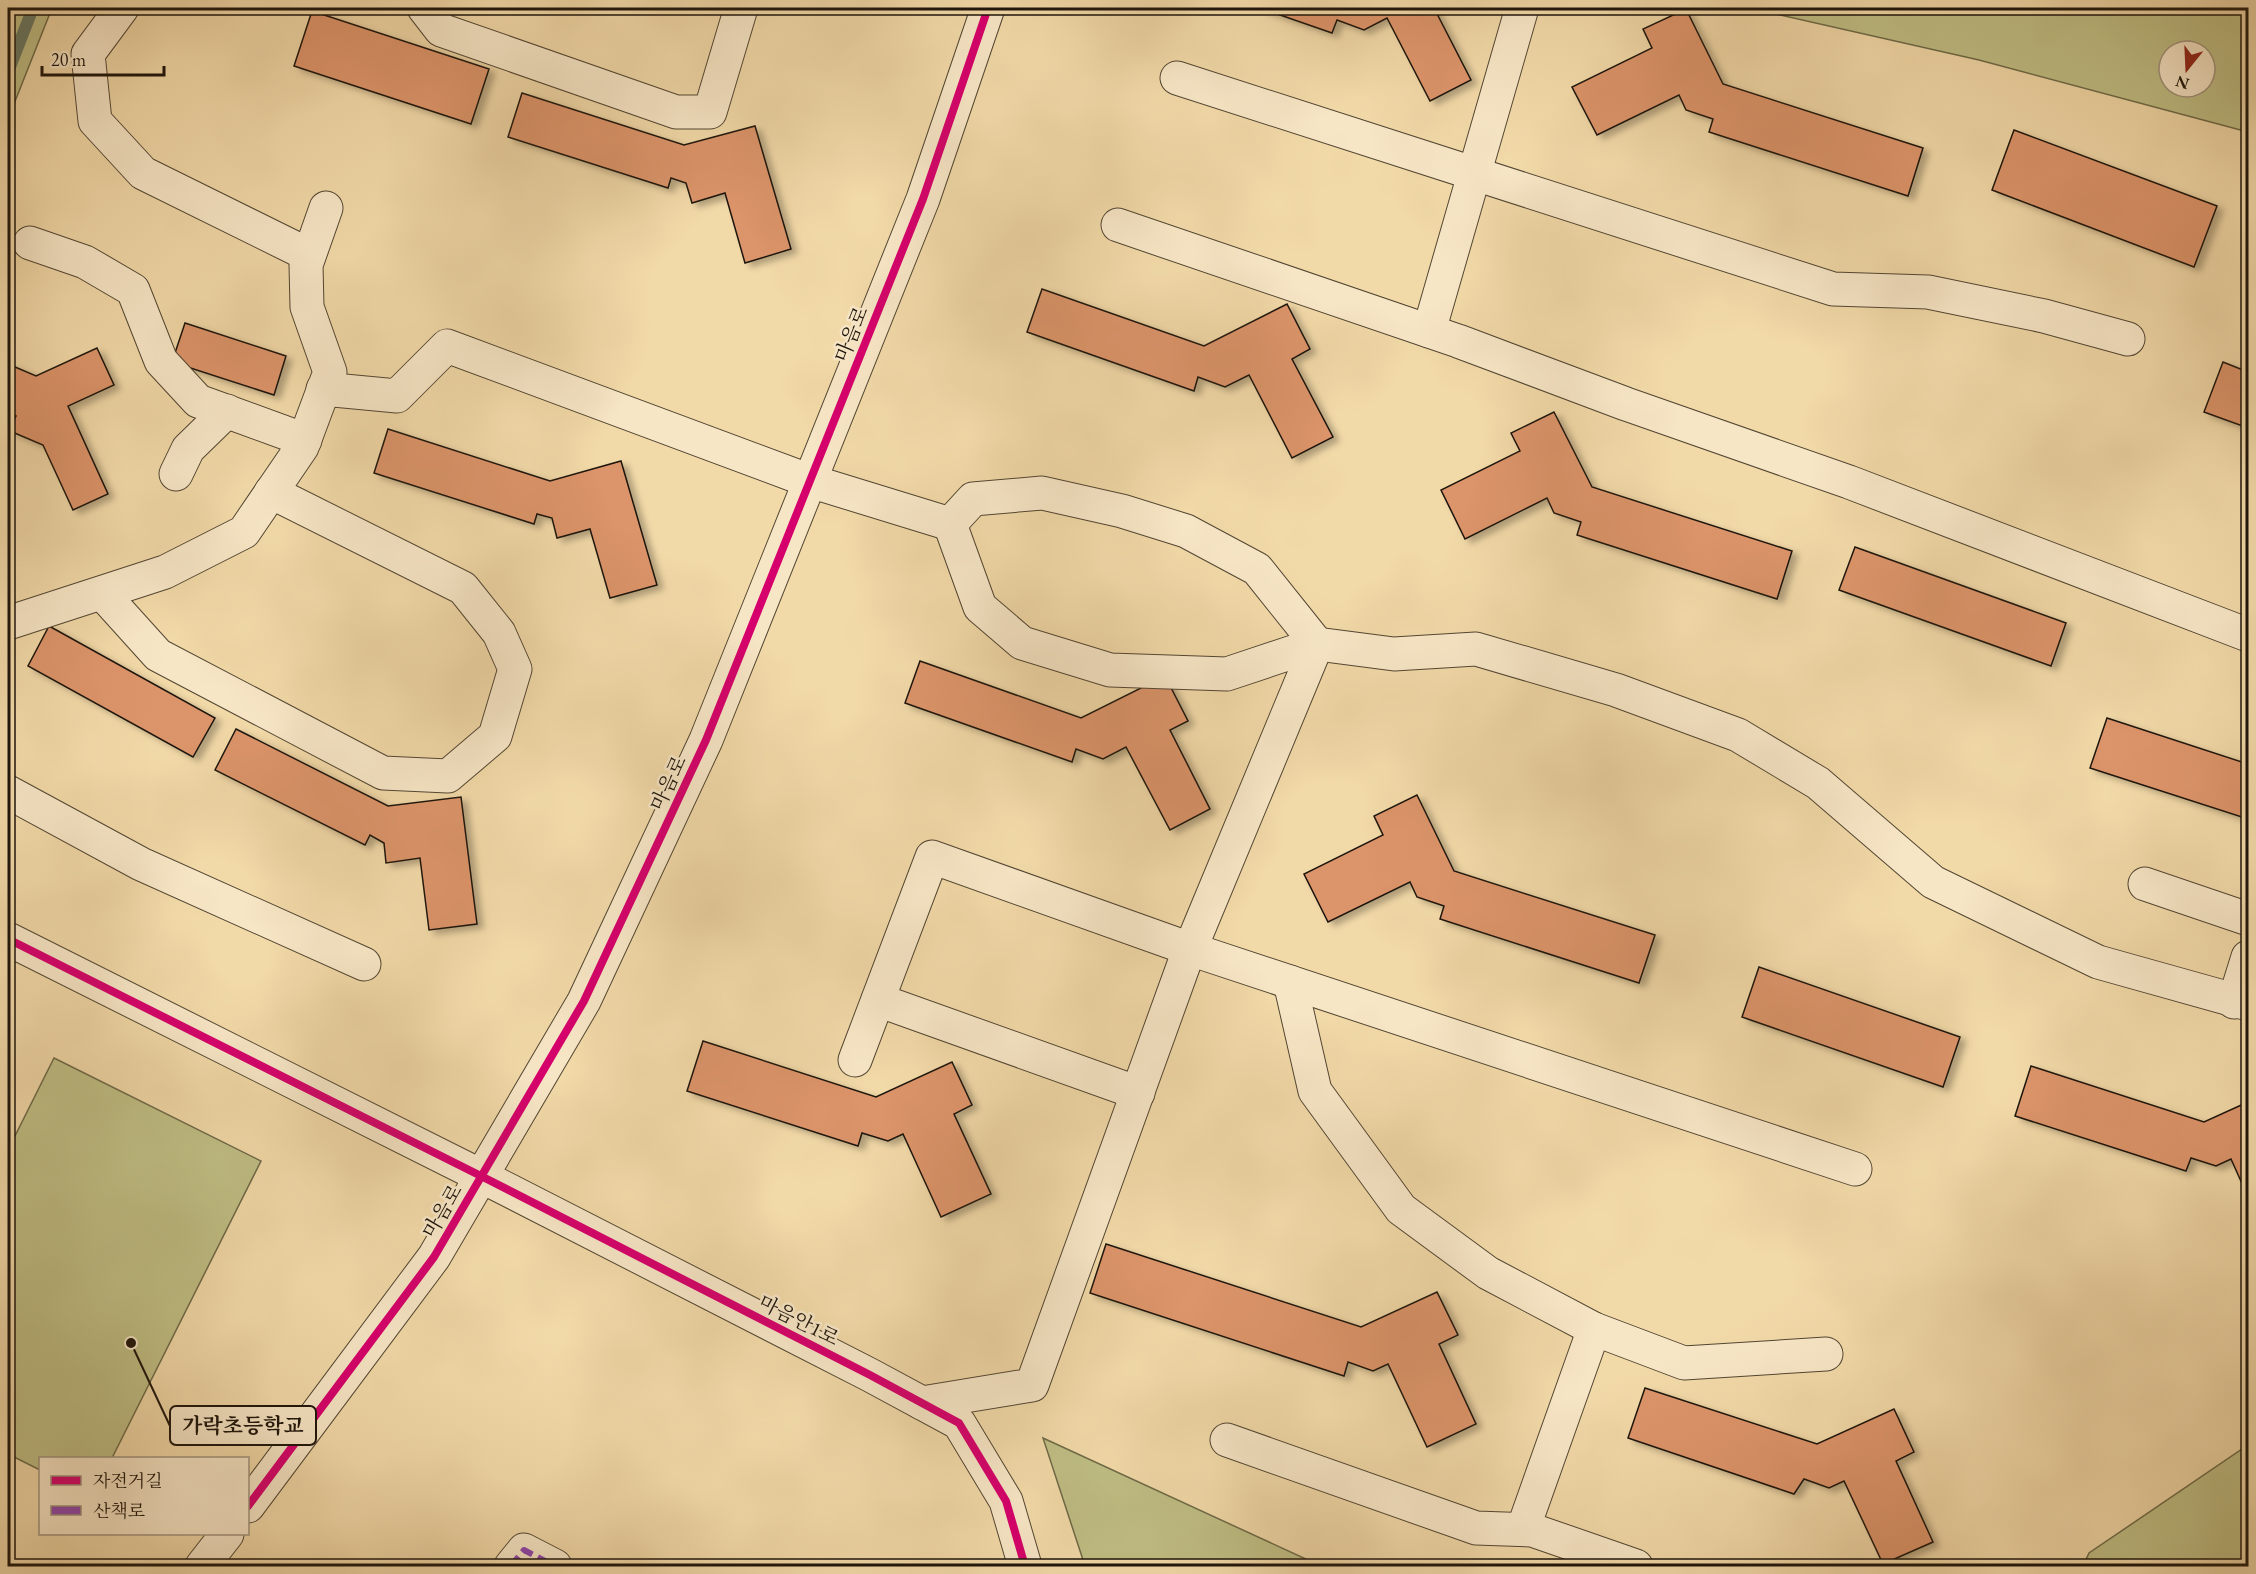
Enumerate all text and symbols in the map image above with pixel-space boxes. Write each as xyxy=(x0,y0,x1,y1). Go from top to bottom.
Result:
scale bar xyxy=(42,39,164,77)
north arrow xyxy=(2157,39,2217,99)
text: 20 m xyxy=(51,48,86,71)
text: N xyxy=(2173,71,2192,95)
street label: 마음로 xyxy=(828,302,874,366)
street label: 마음로 xyxy=(644,751,692,815)
street label: 마음로 xyxy=(416,1179,468,1243)
street label: 마음안1로 xyxy=(754,1289,844,1351)
callout: 가락초등학교 xyxy=(170,1406,316,1445)
text: 가락초등학교 xyxy=(182,1412,304,1439)
legend xyxy=(39,1457,249,1535)
text: 자전거길 xyxy=(93,1469,163,1492)
text: 산책로 xyxy=(93,1499,145,1522)

